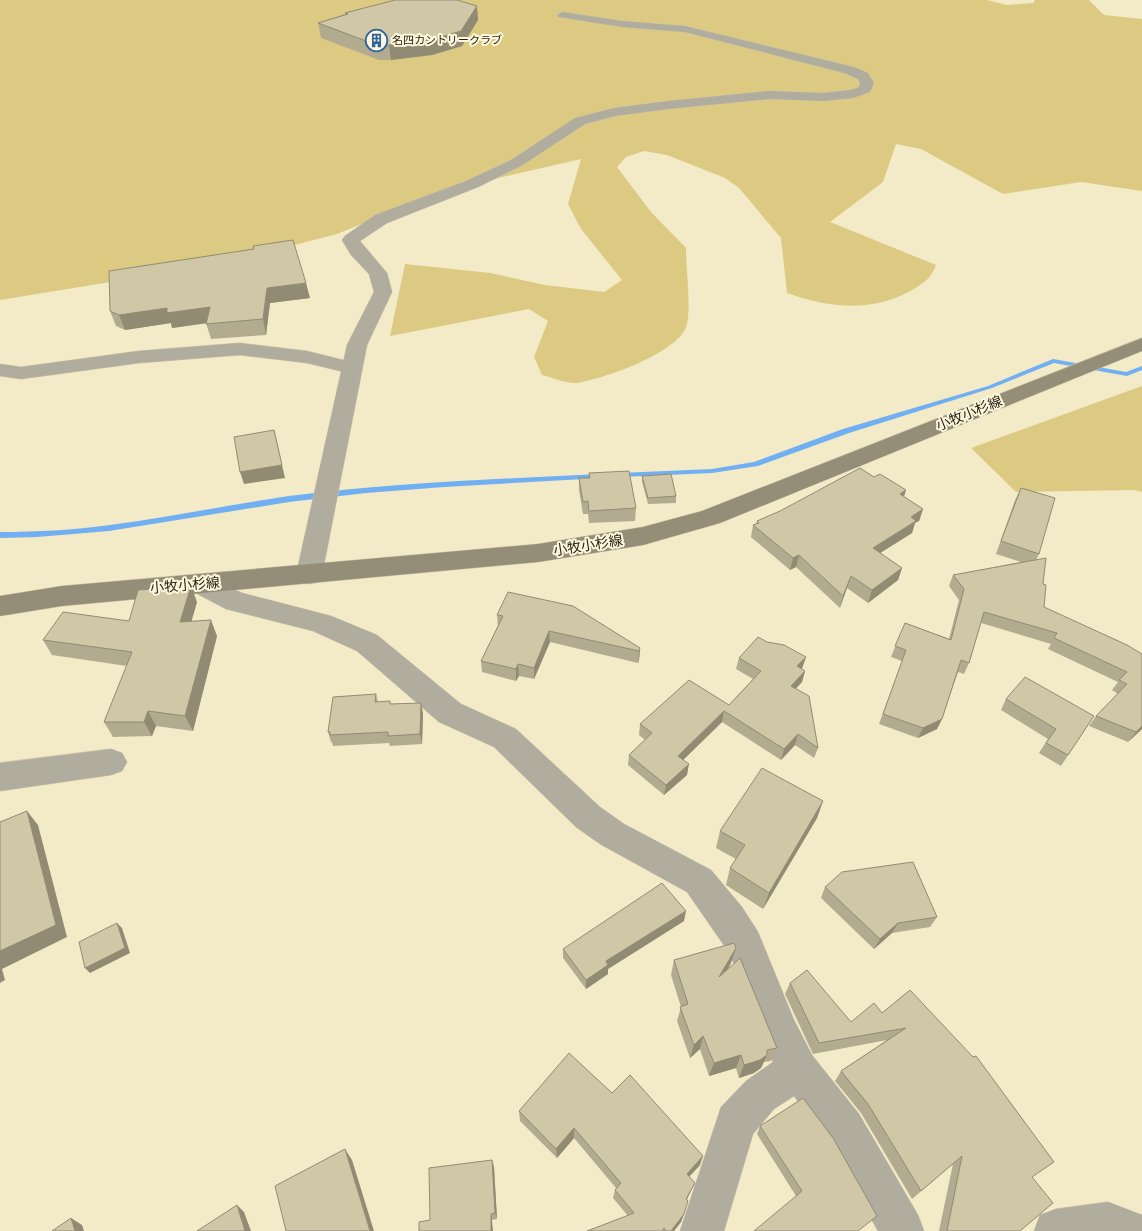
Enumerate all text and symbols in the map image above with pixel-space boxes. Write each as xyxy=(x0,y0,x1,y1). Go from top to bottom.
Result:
building icon: 名四カントリークラブ xyxy=(364,28,388,52)
place label: 名四カントリークラブ xyxy=(392,34,502,47)
street label: 小牧小杉線 xyxy=(934,392,1005,434)
street label: 小牧小杉線 xyxy=(552,532,624,559)
street label: 小牧小杉線 xyxy=(149,574,221,597)

